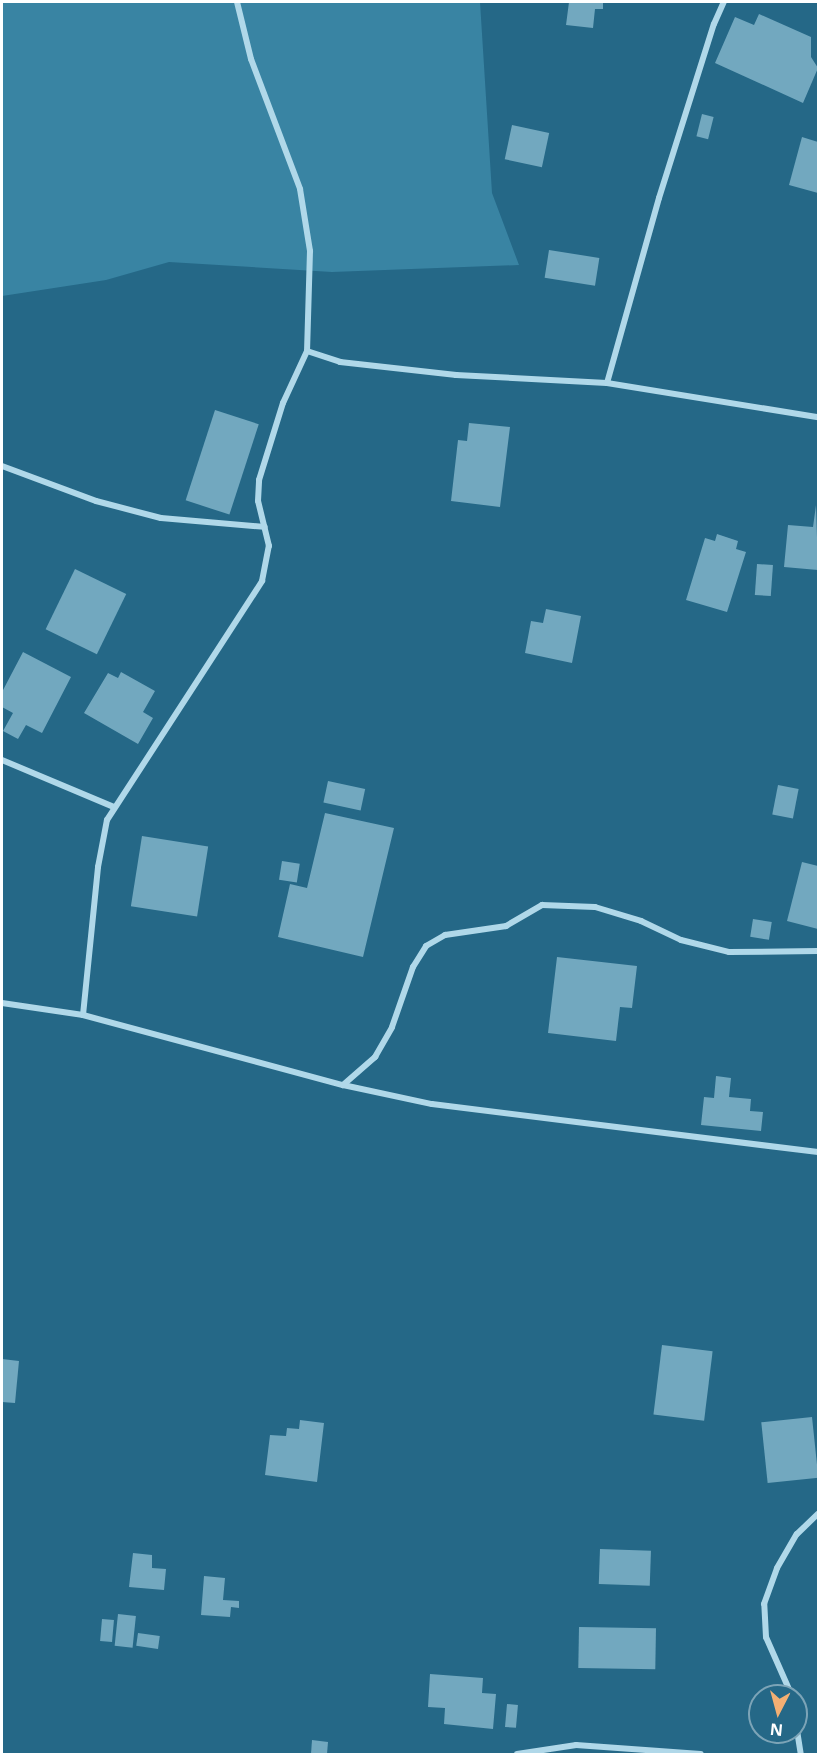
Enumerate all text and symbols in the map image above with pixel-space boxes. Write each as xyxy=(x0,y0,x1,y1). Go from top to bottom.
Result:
north arrow xyxy=(748,1684,808,1744)
text: N xyxy=(769,1718,784,1742)

